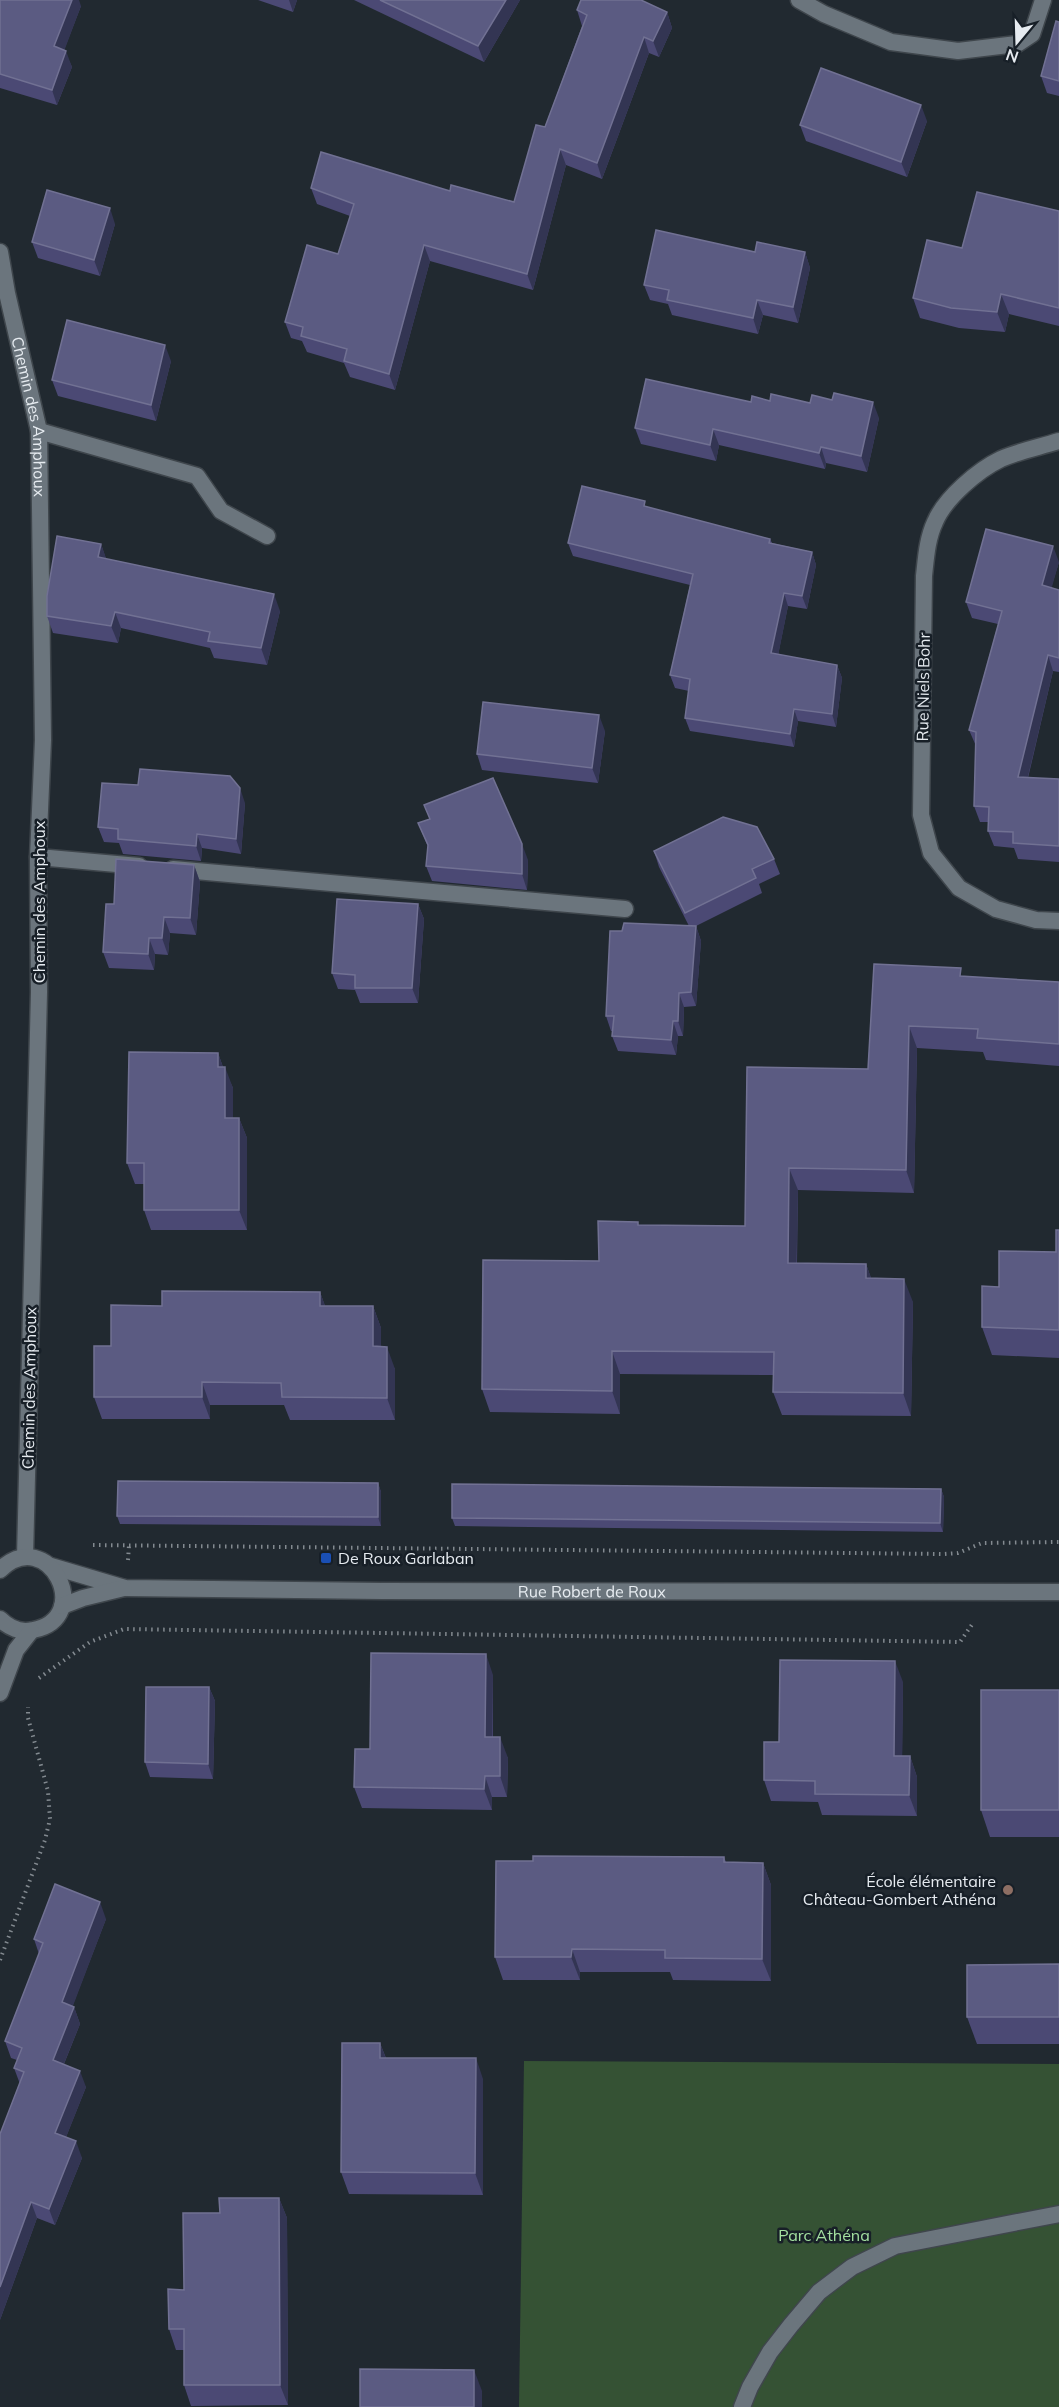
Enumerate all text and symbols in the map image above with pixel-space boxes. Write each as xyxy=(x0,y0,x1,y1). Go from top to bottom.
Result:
north arrow xyxy=(987,12,1047,72)
text: N xyxy=(1003,45,1021,68)
street label: Chemin des Amphoux xyxy=(7,335,50,498)
street label: Rue Niels Bohr xyxy=(912,632,934,742)
street label: Chemin des Amphoux xyxy=(29,820,49,983)
street label: Chemin des Amphoux xyxy=(18,1306,40,1469)
place label: De Roux Garlaban xyxy=(338,1548,474,1568)
marker: De Roux Garlaban xyxy=(319,1551,333,1565)
street label: Rue Robert de Roux xyxy=(518,1581,666,1601)
place label: École élémentaire Château-Gombert Athéna xyxy=(803,1871,996,1909)
marker: École élémentaire Château-Gombert Athéna xyxy=(1001,1883,1015,1897)
park label: Parc Athéna xyxy=(778,2225,870,2245)

